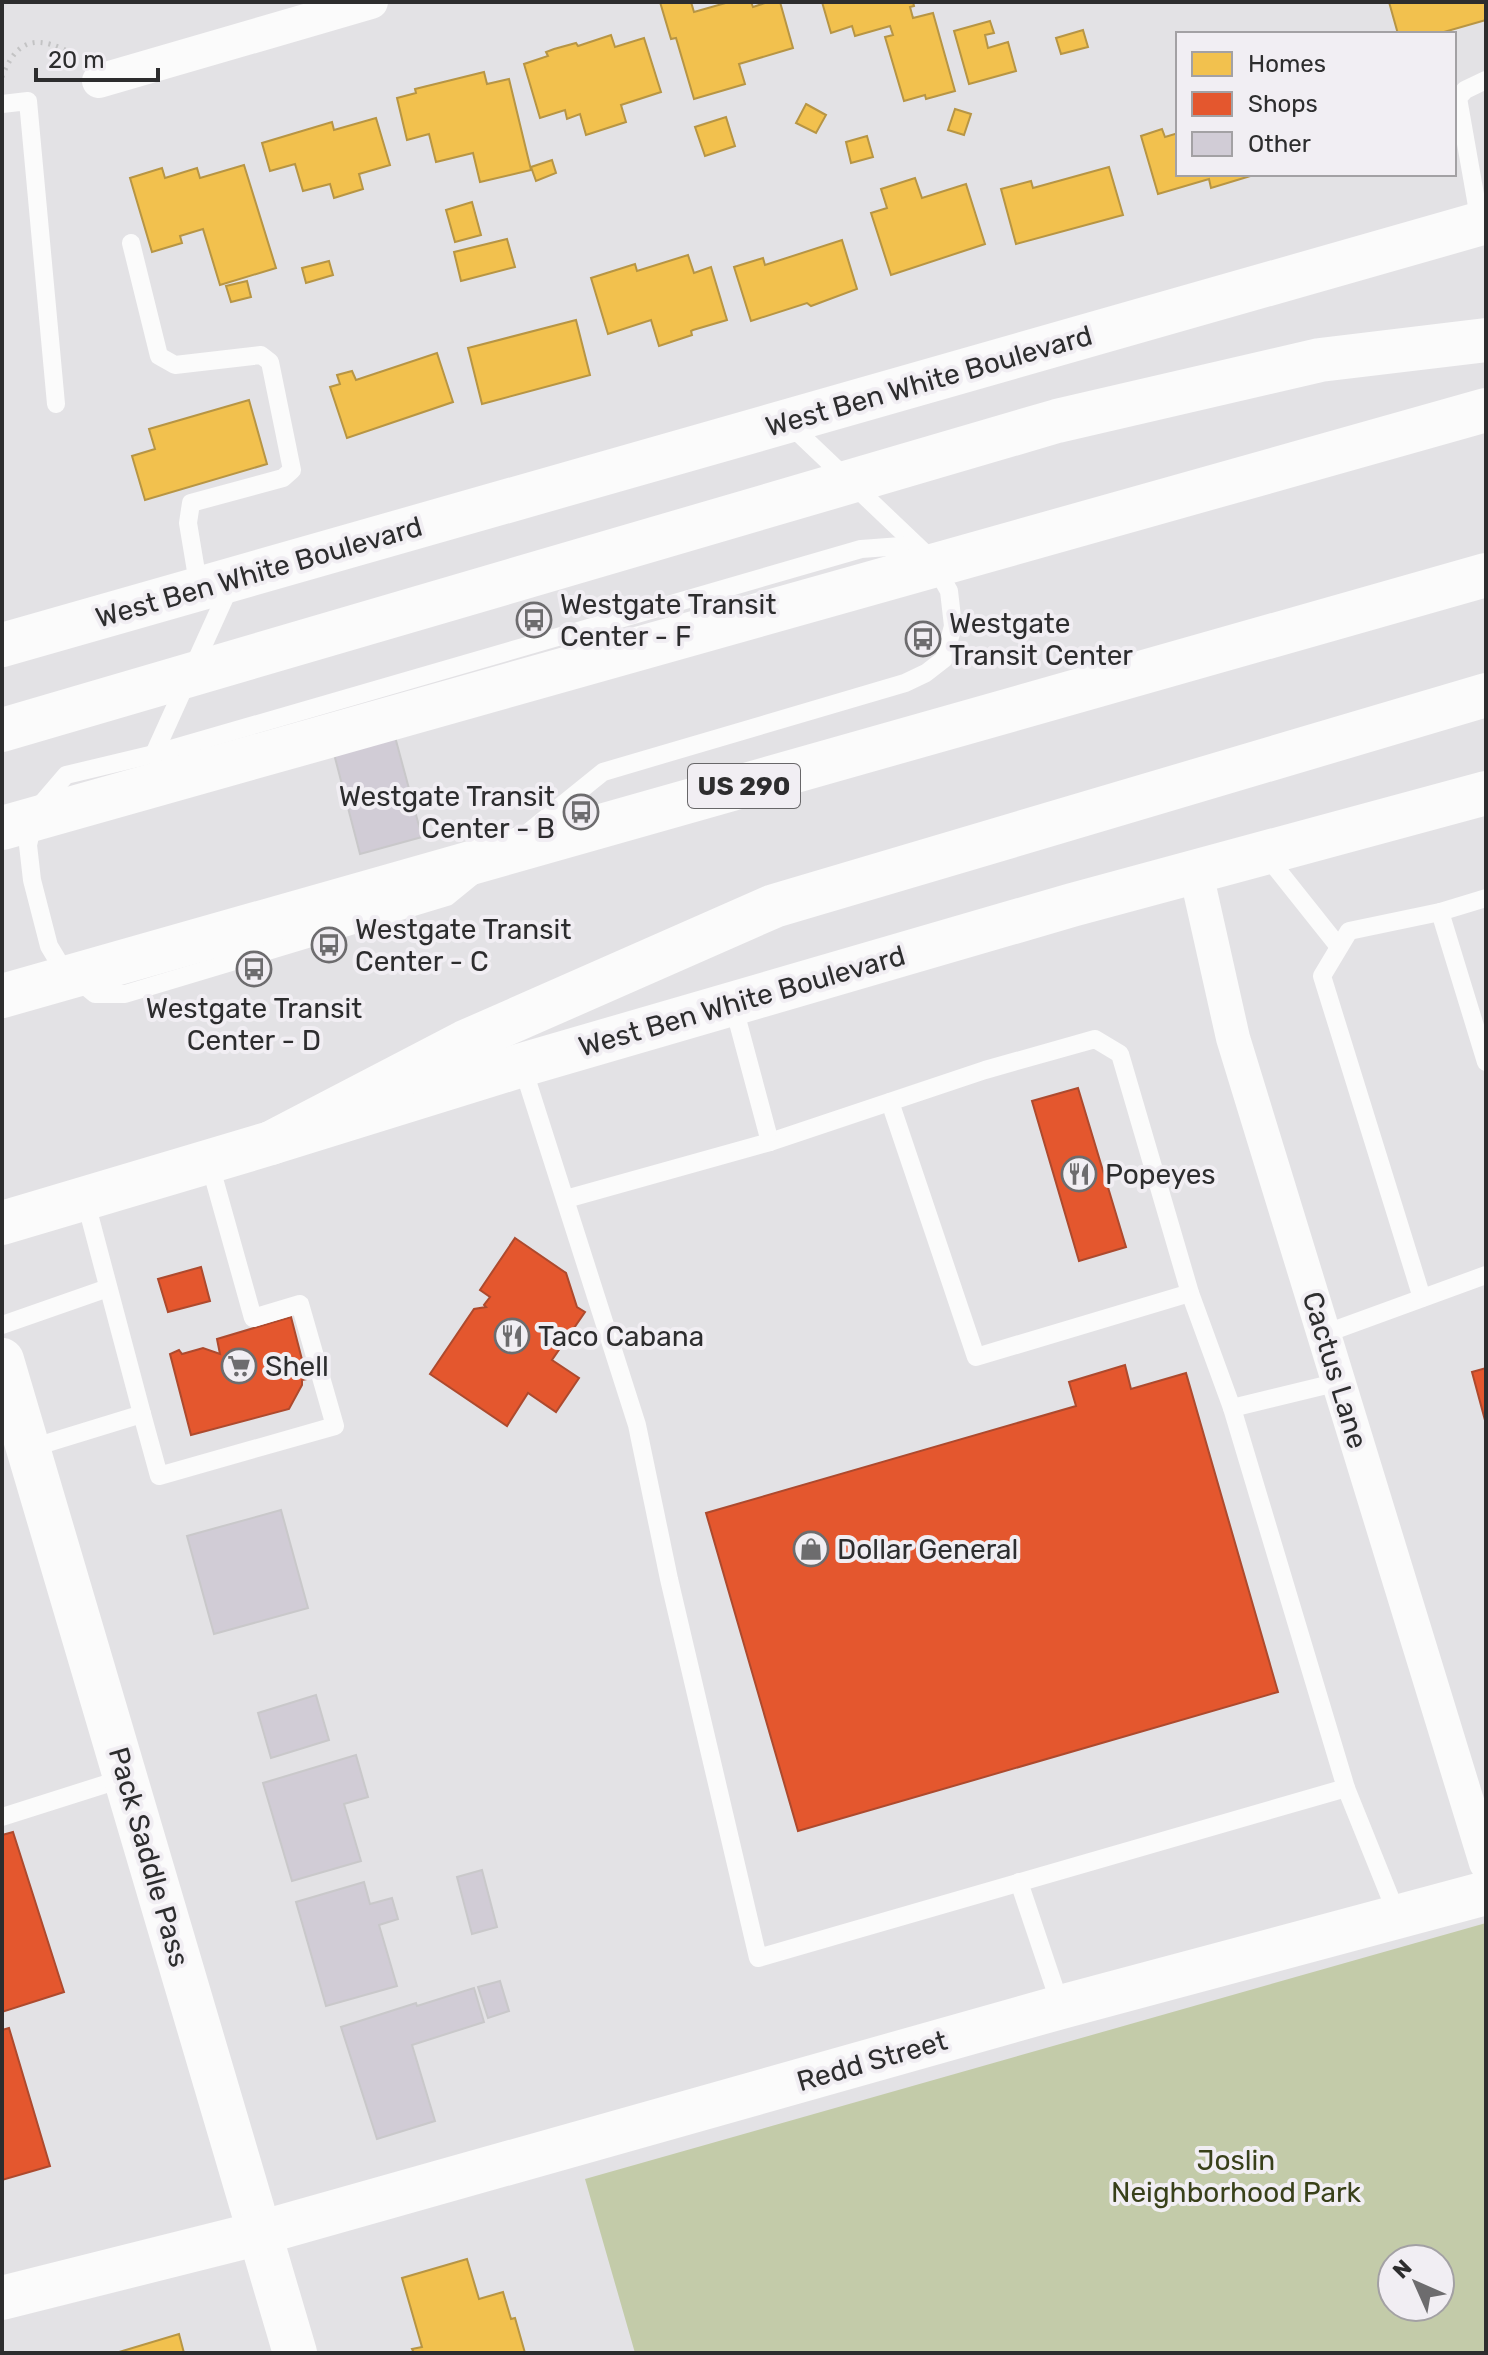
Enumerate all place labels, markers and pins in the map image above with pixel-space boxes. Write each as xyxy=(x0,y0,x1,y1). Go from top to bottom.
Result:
place label: Westgate Transit Center - F xyxy=(560,588,776,653)
bus stop icon: Westgate Transit Center - F xyxy=(515,601,553,639)
place label: Westgate Transit Center xyxy=(949,607,1133,672)
bus stop icon: Westgate Transit Center xyxy=(904,620,942,658)
place label: Westgate Transit Center - B xyxy=(339,780,555,845)
bus stop icon: Westgate Transit Center - B xyxy=(562,793,600,831)
place label: Westgate Transit Center - C xyxy=(355,913,571,978)
bus stop icon: Westgate Transit Center - C xyxy=(310,926,348,964)
bus stop icon: Westgate Transit Center - D xyxy=(235,950,273,988)
place label: Westgate Transit Center - D xyxy=(146,992,362,1057)
restaurant icon: Popeyes xyxy=(1060,1155,1098,1193)
place label: Popeyes xyxy=(1105,1158,1216,1191)
restaurant icon: Taco Cabana xyxy=(493,1317,531,1355)
place label: Taco Cabana xyxy=(538,1320,704,1353)
supermarket icon: Shell xyxy=(220,1347,258,1385)
place label: Shell xyxy=(265,1350,329,1383)
shop icon: Dollar General xyxy=(792,1530,830,1568)
place label: Dollar General xyxy=(837,1533,1018,1566)

